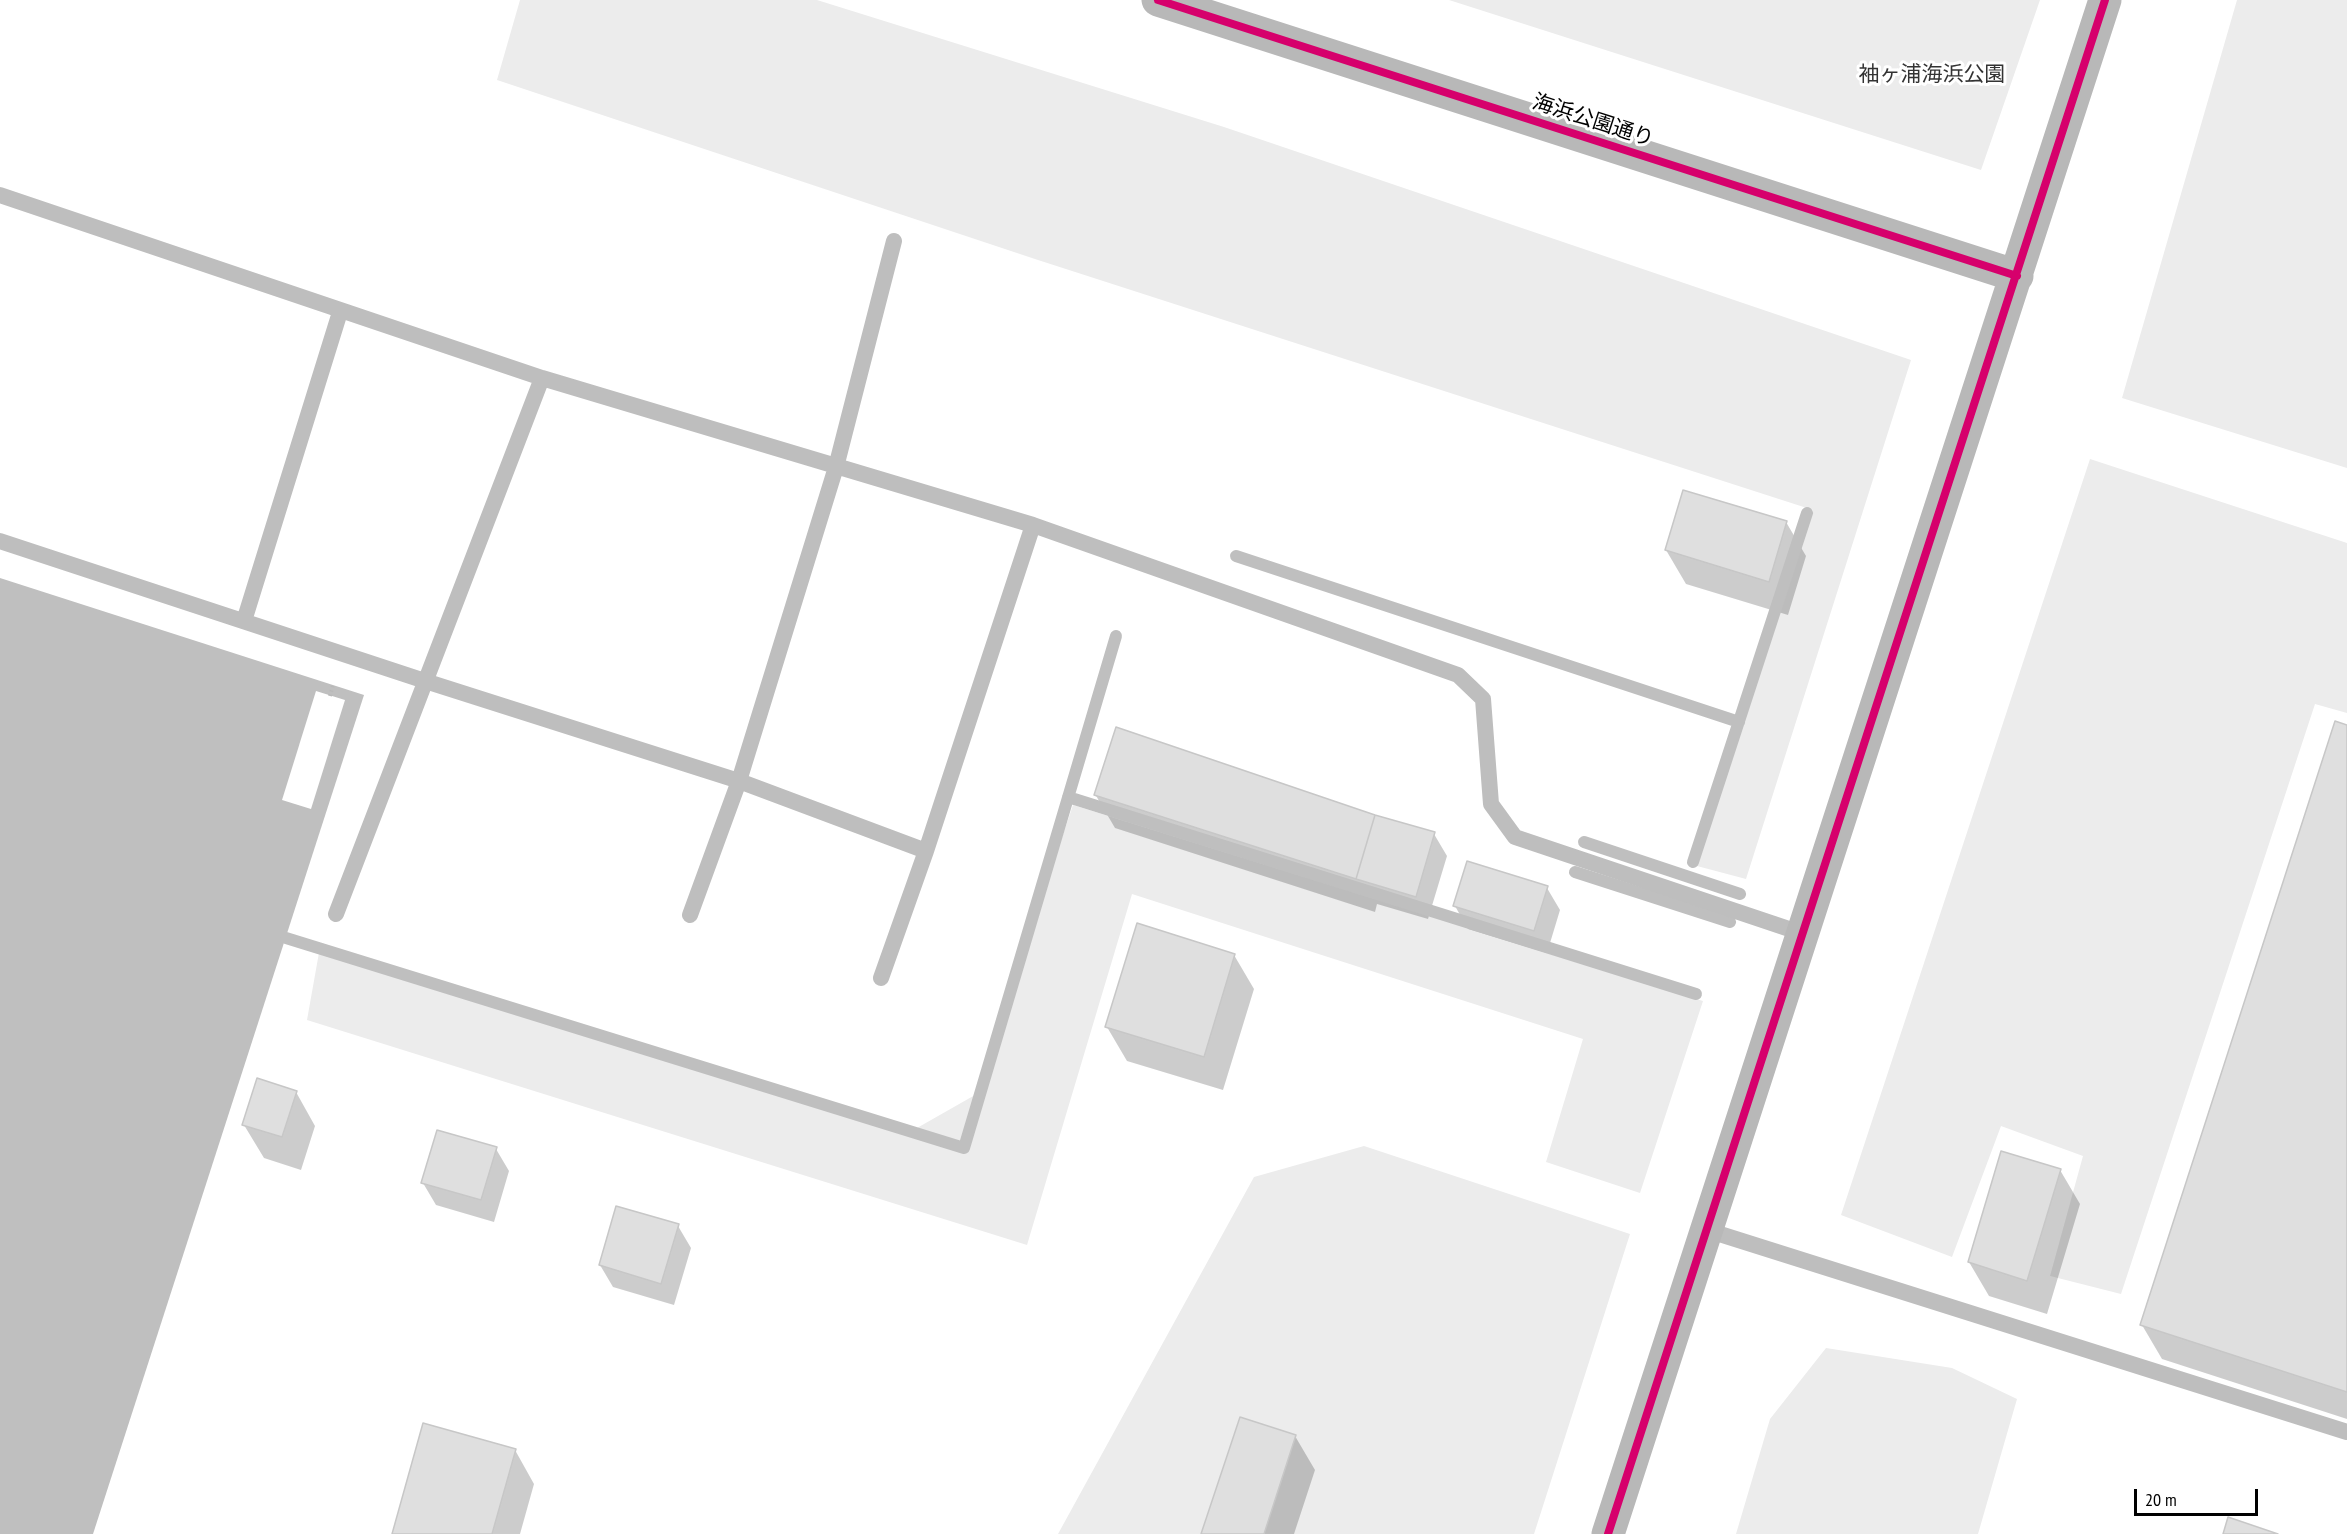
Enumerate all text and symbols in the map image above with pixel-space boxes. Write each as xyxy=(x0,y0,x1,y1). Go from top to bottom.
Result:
park label: 袖ヶ浦海浜公園 xyxy=(1859,62,2005,88)
street label: 海浜公園通り xyxy=(1529,90,1657,152)
scale bar xyxy=(2137,1477,2262,1515)
text: 20 m xyxy=(2145,1488,2177,1511)

